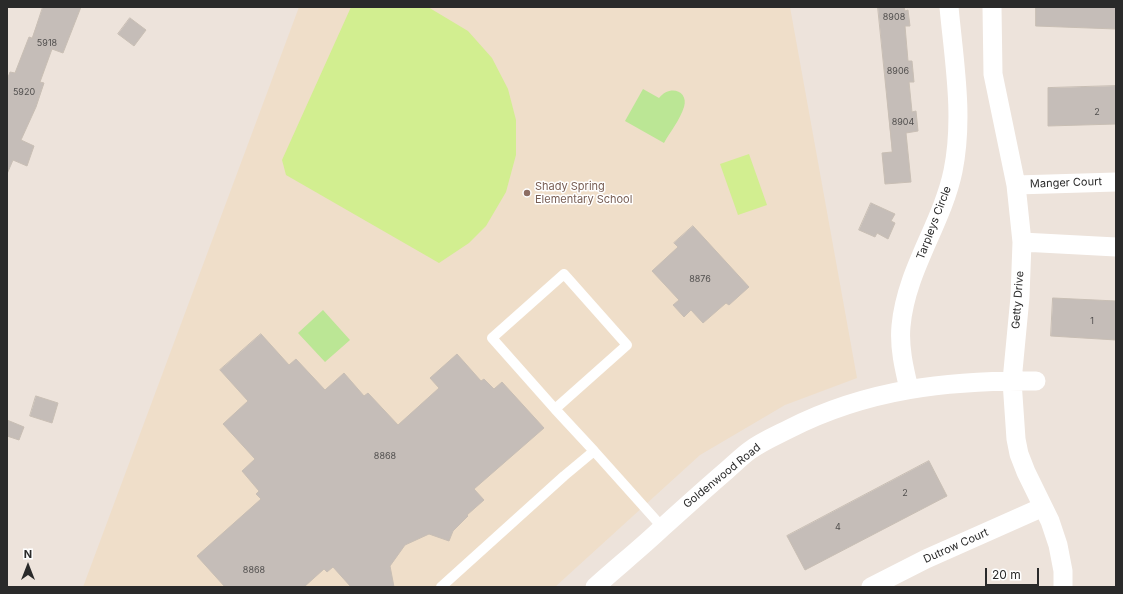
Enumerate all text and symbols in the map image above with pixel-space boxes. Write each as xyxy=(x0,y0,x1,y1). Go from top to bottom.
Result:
house number: 8908 xyxy=(883,12,905,22)
house number: 5918 xyxy=(37,38,57,48)
house number: 8906 xyxy=(887,66,909,76)
house number: 5920 xyxy=(13,87,35,97)
house number: 2 xyxy=(1094,107,1100,117)
house number: 8904 xyxy=(892,117,914,127)
street label: Manger Court xyxy=(1030,175,1102,191)
place label: Shady Spring Elementary School xyxy=(535,180,632,206)
street label: Tarpleys Circle xyxy=(914,184,954,262)
marker: Shady Spring Elementary School xyxy=(522,188,532,198)
street label: Getty Drive xyxy=(1009,270,1027,330)
house number: 8876 xyxy=(689,274,711,284)
house number: 1 xyxy=(1090,316,1094,326)
street label: Goldenwood Road xyxy=(681,441,763,511)
house number: 8868 xyxy=(374,451,396,461)
house number: 2 xyxy=(902,488,908,498)
house number: 4 xyxy=(835,522,841,532)
street label: Dutrow Court xyxy=(922,526,990,566)
north arrow xyxy=(8,546,48,586)
text: N xyxy=(24,547,32,561)
scale bar xyxy=(987,560,1041,586)
house number: 8868 xyxy=(243,565,265,575)
text: 20 m xyxy=(992,567,1021,582)

